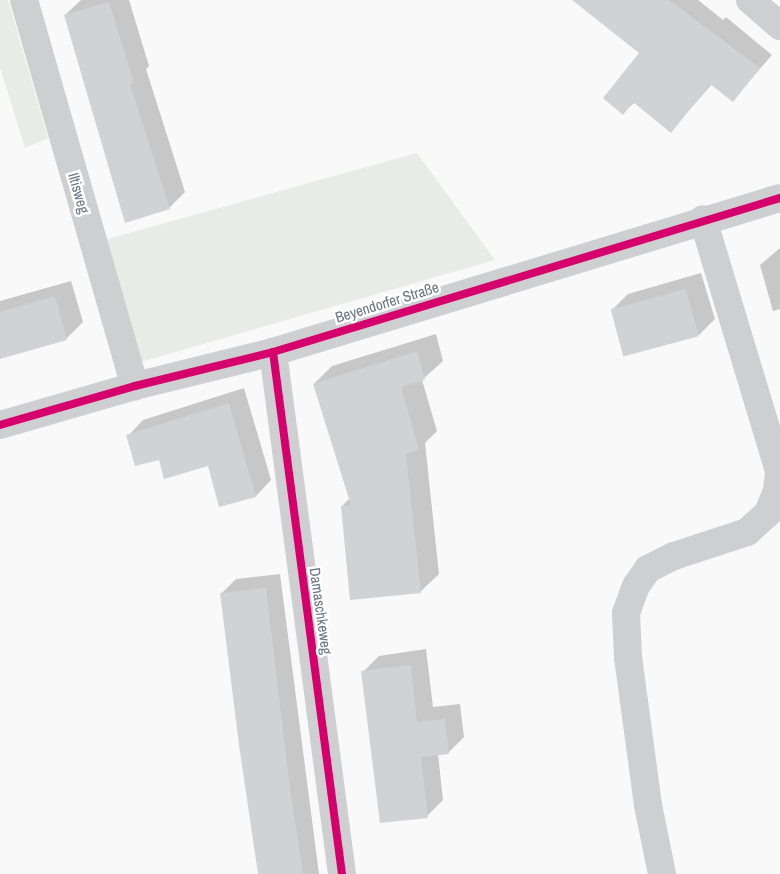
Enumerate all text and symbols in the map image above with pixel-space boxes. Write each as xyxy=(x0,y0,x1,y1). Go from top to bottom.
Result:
street label: Iltisweg xyxy=(65,170,93,216)
street label: Beyendorfer Straße xyxy=(333,278,441,326)
street label: Damaschkeweg xyxy=(306,566,336,656)

